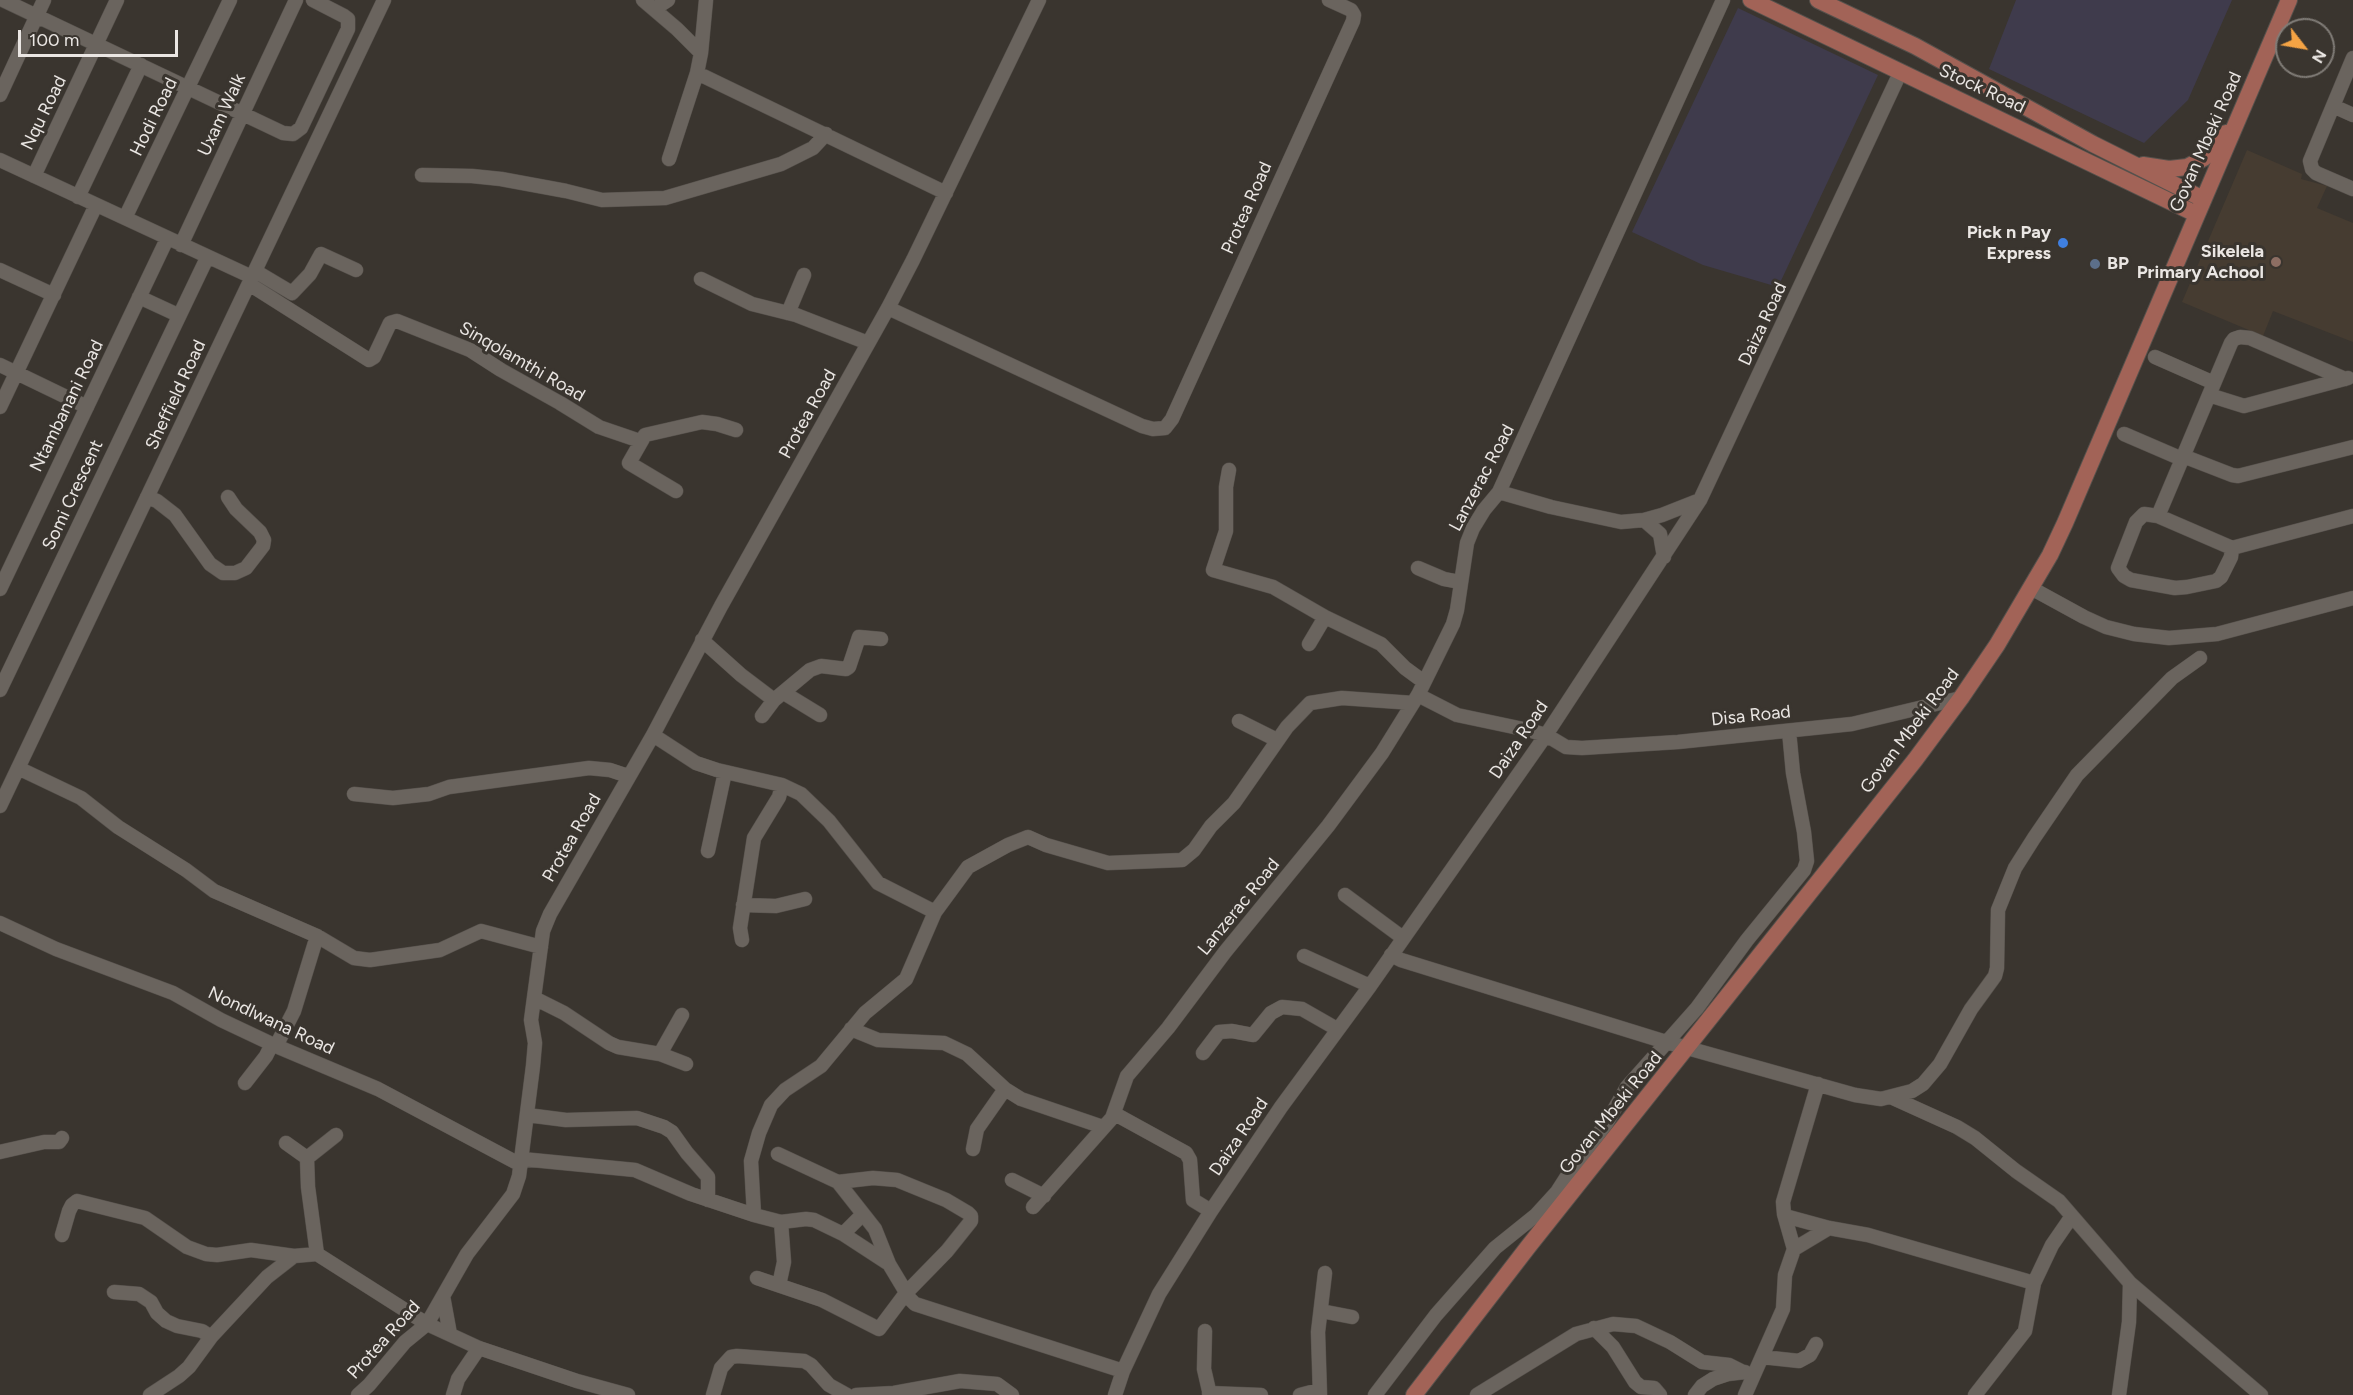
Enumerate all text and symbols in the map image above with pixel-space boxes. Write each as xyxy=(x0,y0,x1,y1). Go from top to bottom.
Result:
scale bar xyxy=(21,18,182,56)
north arrow xyxy=(2275,18,2335,78)
text: 100 m xyxy=(29,29,79,51)
text: N xyxy=(2308,46,2330,67)
street label: Stock Road xyxy=(1935,60,2029,118)
street label: Govan Mbeki Road xyxy=(2165,69,2247,215)
street label: Uxam Walk xyxy=(194,70,250,160)
street label: Nqu Road xyxy=(17,72,71,154)
street label: Hodi Road xyxy=(126,74,182,160)
street label: Protea Road xyxy=(1217,159,1277,257)
place label: Pick n Pay Express xyxy=(1967,222,2051,264)
marker: Pick n Pay Express xyxy=(2056,236,2070,250)
place label: Sikelela Primary Achool xyxy=(2137,241,2264,284)
place label: BP xyxy=(2107,253,2129,275)
marker: Sikelela Primary Achool xyxy=(2269,255,2283,269)
marker: BP xyxy=(2088,257,2102,271)
street label: Daiza Road xyxy=(1734,279,1792,369)
street label: Sinqolamthi Road xyxy=(455,317,589,407)
street label: Ntambanani Road xyxy=(26,336,108,476)
street label: Sheffield Road xyxy=(141,337,211,453)
street label: Protea Road xyxy=(775,366,841,462)
street label: Lanzerac Road xyxy=(1445,421,1519,535)
street label: Somi Crescent xyxy=(38,436,108,554)
street label: Govan Mbeki Road xyxy=(1856,664,1964,798)
street label: Daiza Road xyxy=(1485,697,1553,783)
street label: Disa Road xyxy=(1710,701,1792,731)
street label: Protea Road xyxy=(538,790,606,886)
street label: Lanzerac Road xyxy=(1193,854,1285,960)
street label: Nondlwana Road xyxy=(204,982,338,1060)
street label: Govan Mbeki Road xyxy=(1555,1047,1667,1179)
street label: Daiza Road xyxy=(1205,1094,1273,1180)
street label: Protea Road xyxy=(343,1296,425,1384)

